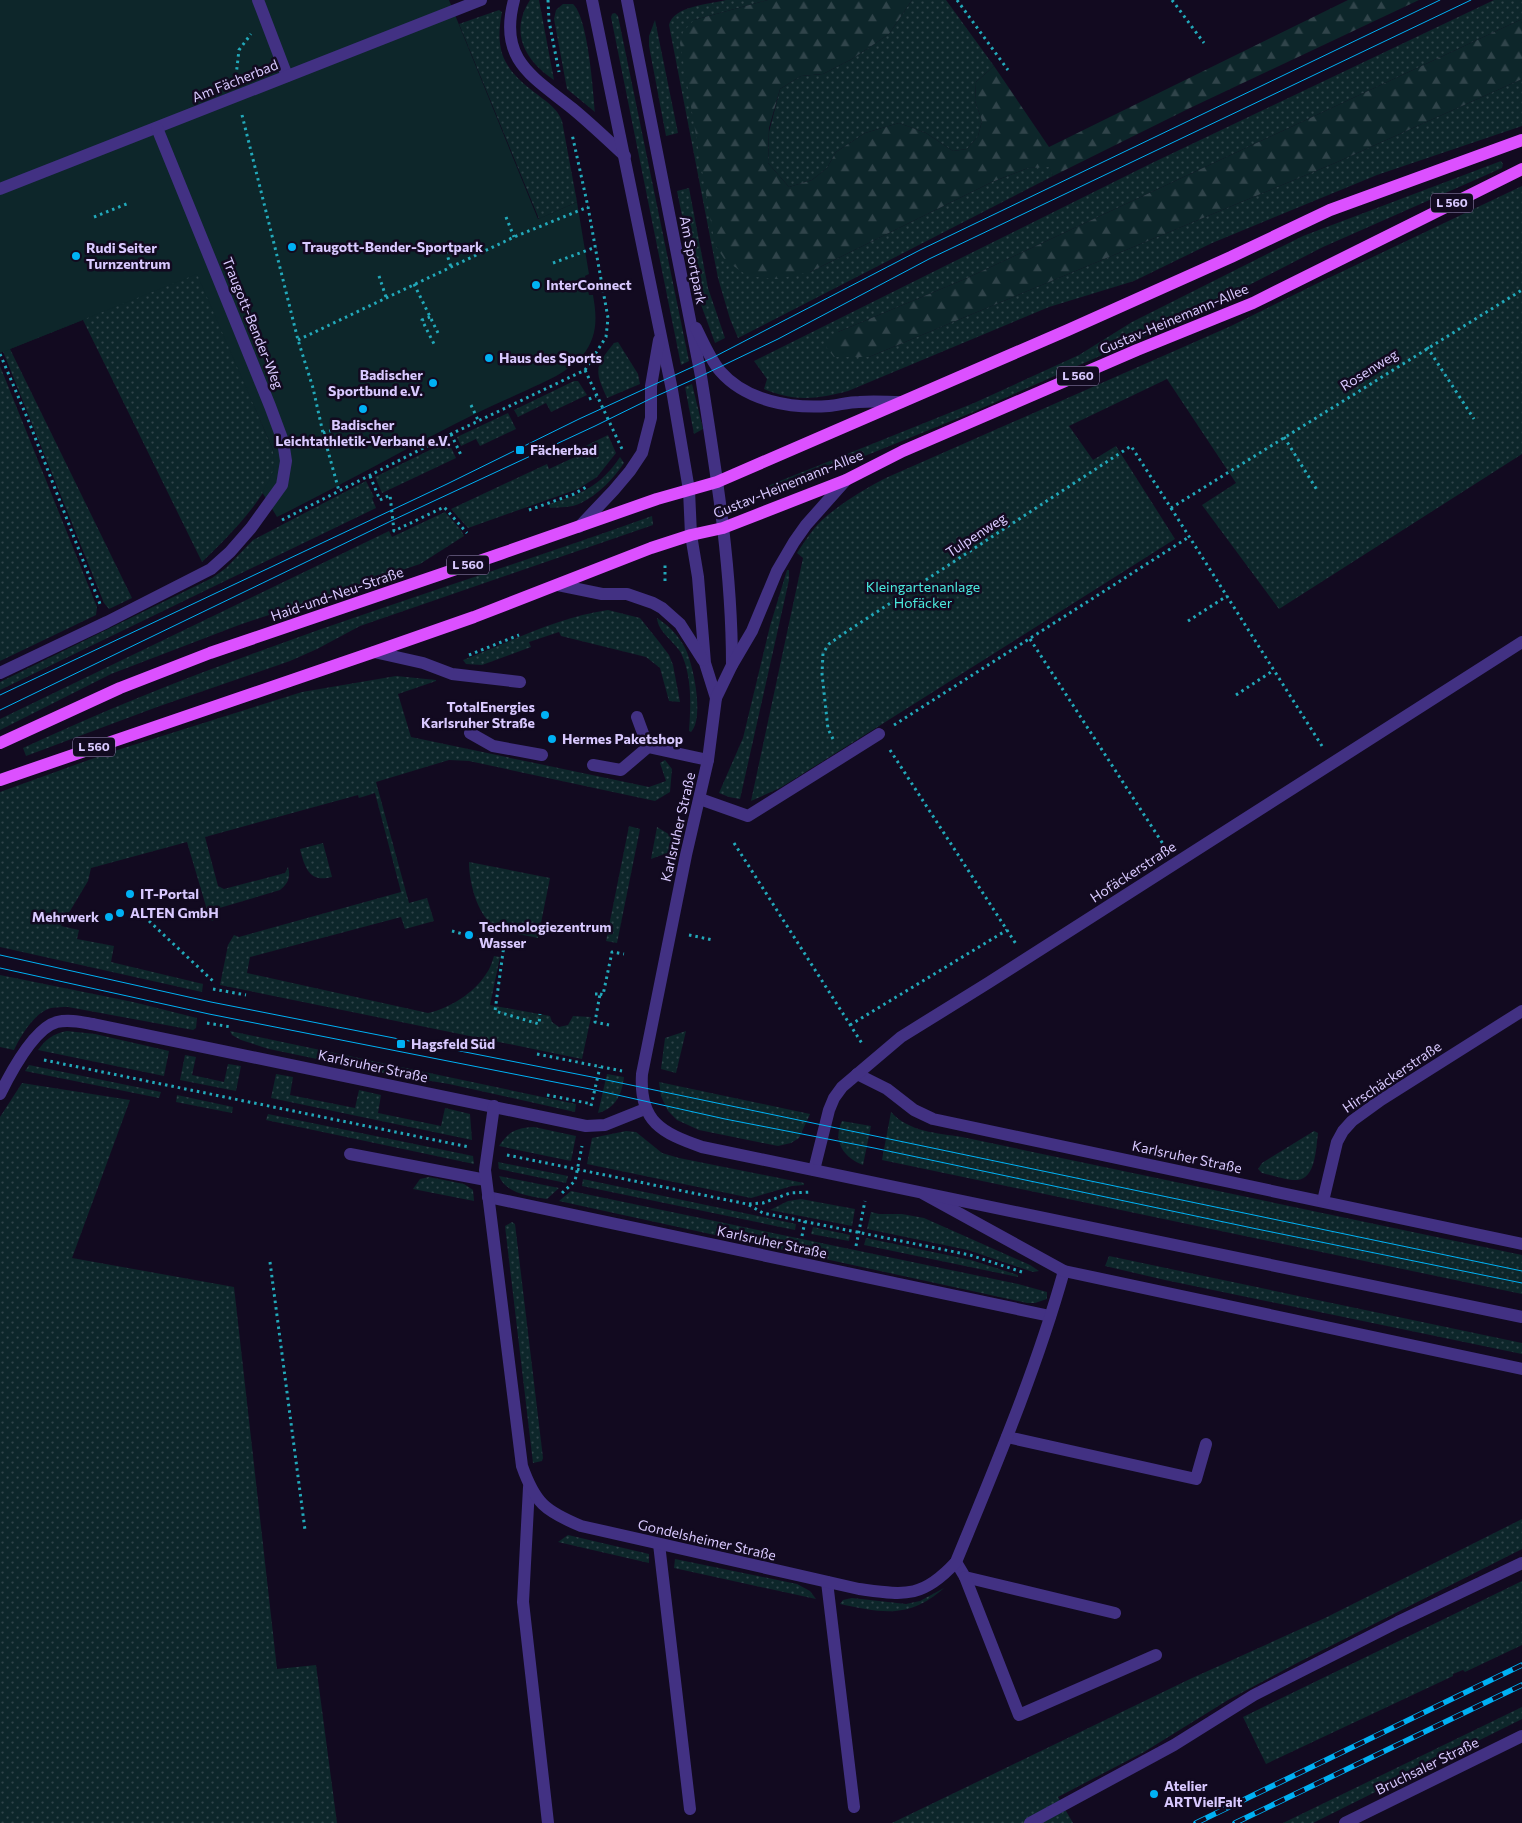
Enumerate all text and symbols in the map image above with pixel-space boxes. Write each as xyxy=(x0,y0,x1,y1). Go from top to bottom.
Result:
street label: Am Fächerbad xyxy=(189,56,280,105)
road number: L 560 xyxy=(1431,194,1473,212)
street label: Am Sportpark xyxy=(677,214,710,306)
place label: Traugott-Bender-Sportpark xyxy=(302,238,483,255)
place label: Rudi Seiter Turnzentrum xyxy=(86,239,171,272)
marker: Traugott-Bender-Sportpark xyxy=(286,241,298,253)
marker: Rudi Seiter Turnzentrum xyxy=(70,250,82,262)
street label: Traugott-Bender-Weg xyxy=(219,255,288,391)
place label: InterConnect xyxy=(546,276,632,293)
marker: InterConnect xyxy=(530,279,542,291)
street label: Gustav-Heinemann-Allee xyxy=(1097,279,1251,358)
street label: Rosenweg xyxy=(1337,345,1401,394)
place label: Haus des Sports xyxy=(499,349,603,366)
marker: Haus des Sports xyxy=(483,352,495,364)
place label: Badischer Sportbund e.V. xyxy=(328,366,423,399)
road number: L 560 xyxy=(1057,366,1099,386)
marker: Badischer Sportbund e.V. xyxy=(427,377,439,389)
marker: Badischer Leichtathletik-Verband e.V. xyxy=(357,403,369,415)
place label: Badischer Leichtathletik-Verband e.V. xyxy=(275,416,451,449)
place label: Fächerbad xyxy=(530,441,597,458)
marker: Fächerbad xyxy=(514,444,526,456)
street label: Gustav-Heinemann-Allee xyxy=(710,446,865,521)
street label: Tulpenweg xyxy=(942,509,1009,560)
road number: L 560 xyxy=(447,556,489,574)
street label: Haid-und-Neu-Straße xyxy=(268,563,406,624)
park label: Kleingartenanlage Hofäcker xyxy=(866,578,980,611)
place label: TotalEnergies Karlsruher Straße xyxy=(421,698,535,731)
marker: TotalEnergies Karlsruher Straße xyxy=(539,709,551,721)
place label: Hermes Paketshop xyxy=(562,730,683,747)
marker: Hermes Paketshop xyxy=(546,733,558,745)
road number: L 560 xyxy=(73,738,115,756)
street label: Karlsruher Straße xyxy=(657,771,698,883)
street label: Hofäckerstraße xyxy=(1087,837,1179,906)
place label: IT-Portal xyxy=(140,885,199,902)
marker: IT-Portal xyxy=(124,888,136,900)
place label: ALTEN GmbH xyxy=(130,904,219,921)
marker: ALTEN GmbH xyxy=(114,907,126,919)
place label: Mehrwerk xyxy=(32,908,99,925)
marker: Mehrwerk xyxy=(103,911,115,923)
place label: Technologiezentrum Wasser xyxy=(479,918,611,951)
marker: Technologiezentrum Wasser xyxy=(463,929,475,941)
place label: Hagsfeld Süd xyxy=(411,1035,495,1052)
street label: Hirschäckerstraße xyxy=(1339,1037,1444,1116)
marker: Hagsfeld Süd xyxy=(395,1038,407,1050)
street label: Karlsruher Straße xyxy=(317,1046,430,1085)
street label: Karlsruher Straße xyxy=(1131,1137,1244,1176)
street label: Karlsruher Straße xyxy=(716,1222,829,1261)
street label: Gondelsheimer Straße xyxy=(636,1515,778,1564)
street label: Bruchsaler Straße xyxy=(1372,1733,1481,1798)
place label: Atelier ARTVielFalt xyxy=(1164,1777,1243,1810)
marker: Atelier ARTVielFalt xyxy=(1148,1788,1160,1800)

